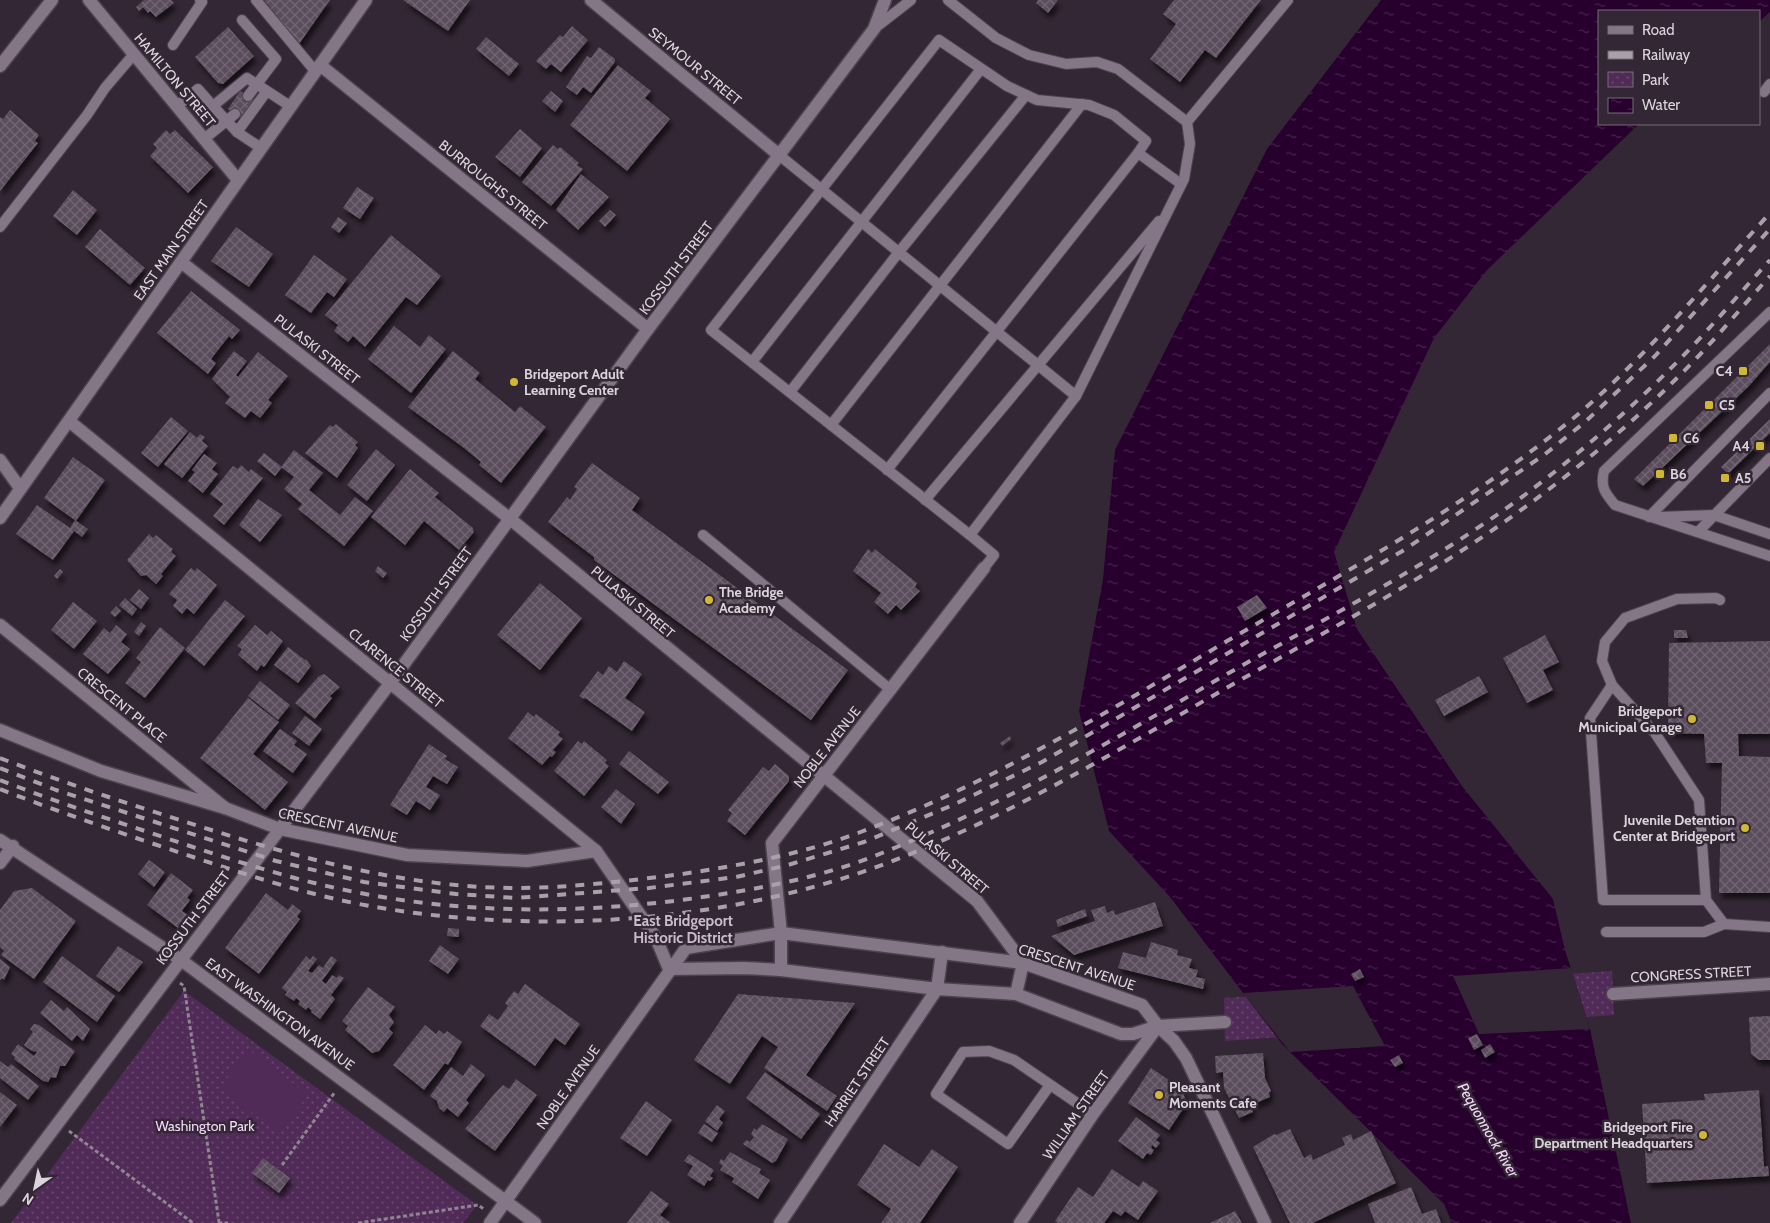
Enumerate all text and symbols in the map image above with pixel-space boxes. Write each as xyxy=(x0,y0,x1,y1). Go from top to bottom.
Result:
legend xyxy=(1598,10,1760,125)
text: Road xyxy=(1642,21,1675,39)
street label: SEYMOUR STREET xyxy=(645,23,746,109)
street label: HAMILTON STREET xyxy=(130,29,220,131)
text: Railway xyxy=(1642,46,1691,64)
text: Park xyxy=(1642,71,1669,89)
text: Water xyxy=(1642,96,1680,114)
street label: BURROUGHS STREET xyxy=(435,136,551,234)
street label: EAST MAIN STREET xyxy=(130,196,213,304)
street label: KOSSUTH STREET xyxy=(635,217,717,318)
street label: PULASKI STREET xyxy=(271,310,364,388)
place label: C4 xyxy=(1716,362,1733,380)
place label: Bridgeport Adult Learning Center xyxy=(524,365,624,399)
marker: C4 xyxy=(1737,365,1749,377)
marker: Bridgeport Adult Learning Center xyxy=(508,376,520,388)
place label: C5 xyxy=(1719,396,1735,414)
marker: C5 xyxy=(1703,399,1715,411)
place label: C6 xyxy=(1683,429,1700,447)
marker: C6 xyxy=(1667,432,1679,444)
place label: A4 xyxy=(1733,437,1750,455)
marker: A4 xyxy=(1754,440,1766,452)
place label: B6 xyxy=(1670,465,1687,483)
marker: B6 xyxy=(1654,468,1666,480)
place label: A5 xyxy=(1735,469,1751,487)
marker: A5 xyxy=(1719,472,1731,484)
street label: KOSSUTH STREET xyxy=(396,543,477,645)
street label: PULASKI STREET xyxy=(588,562,679,643)
place label: The Bridge Academy xyxy=(719,583,784,617)
marker: The Bridge Academy xyxy=(703,594,715,606)
street label: CLARENCE STREET xyxy=(345,624,448,712)
street label: CRESCENT PLACE xyxy=(74,663,170,747)
street label: NOBLE AVENUE xyxy=(789,702,865,792)
place label: Bridgeport Municipal Garage xyxy=(1578,702,1682,736)
marker: Bridgeport Municipal Garage xyxy=(1686,713,1698,725)
street label: CRESCENT AVENUE xyxy=(277,804,400,847)
place label: Juvenile Detention Center at Bridgeport xyxy=(1613,811,1735,845)
street label: PULASKI STREET xyxy=(902,818,993,899)
marker: Juvenile Detention Center at Bridgeport xyxy=(1739,822,1751,834)
street label: KOSSUTH STREET xyxy=(152,867,234,968)
district label: East Bridgeport Historic District xyxy=(633,912,733,947)
street label: CRESCENT AVENUE xyxy=(1016,940,1138,994)
street label: EAST WASHINGTON AVENUE xyxy=(202,954,358,1074)
street label: CONGRESS STREET xyxy=(1630,962,1753,986)
street label: HARRIET STREET xyxy=(820,1033,894,1130)
street label: NOBLE AVENUE xyxy=(532,1041,604,1133)
street label: WILLIAM STREET xyxy=(1039,1067,1114,1163)
place label: Pleasant Moments Cafe xyxy=(1169,1078,1257,1112)
water label: Pequonnock River xyxy=(1454,1079,1523,1182)
marker: Pleasant Moments Cafe xyxy=(1153,1089,1165,1101)
park label: Washington Park xyxy=(155,1117,255,1135)
place label: Bridgeport Fire Department Headquarters xyxy=(1534,1118,1693,1152)
marker: Bridgeport Fire Department Headquarters xyxy=(1697,1129,1709,1141)
north arrow xyxy=(10,1163,60,1213)
text: N xyxy=(19,1189,37,1209)

